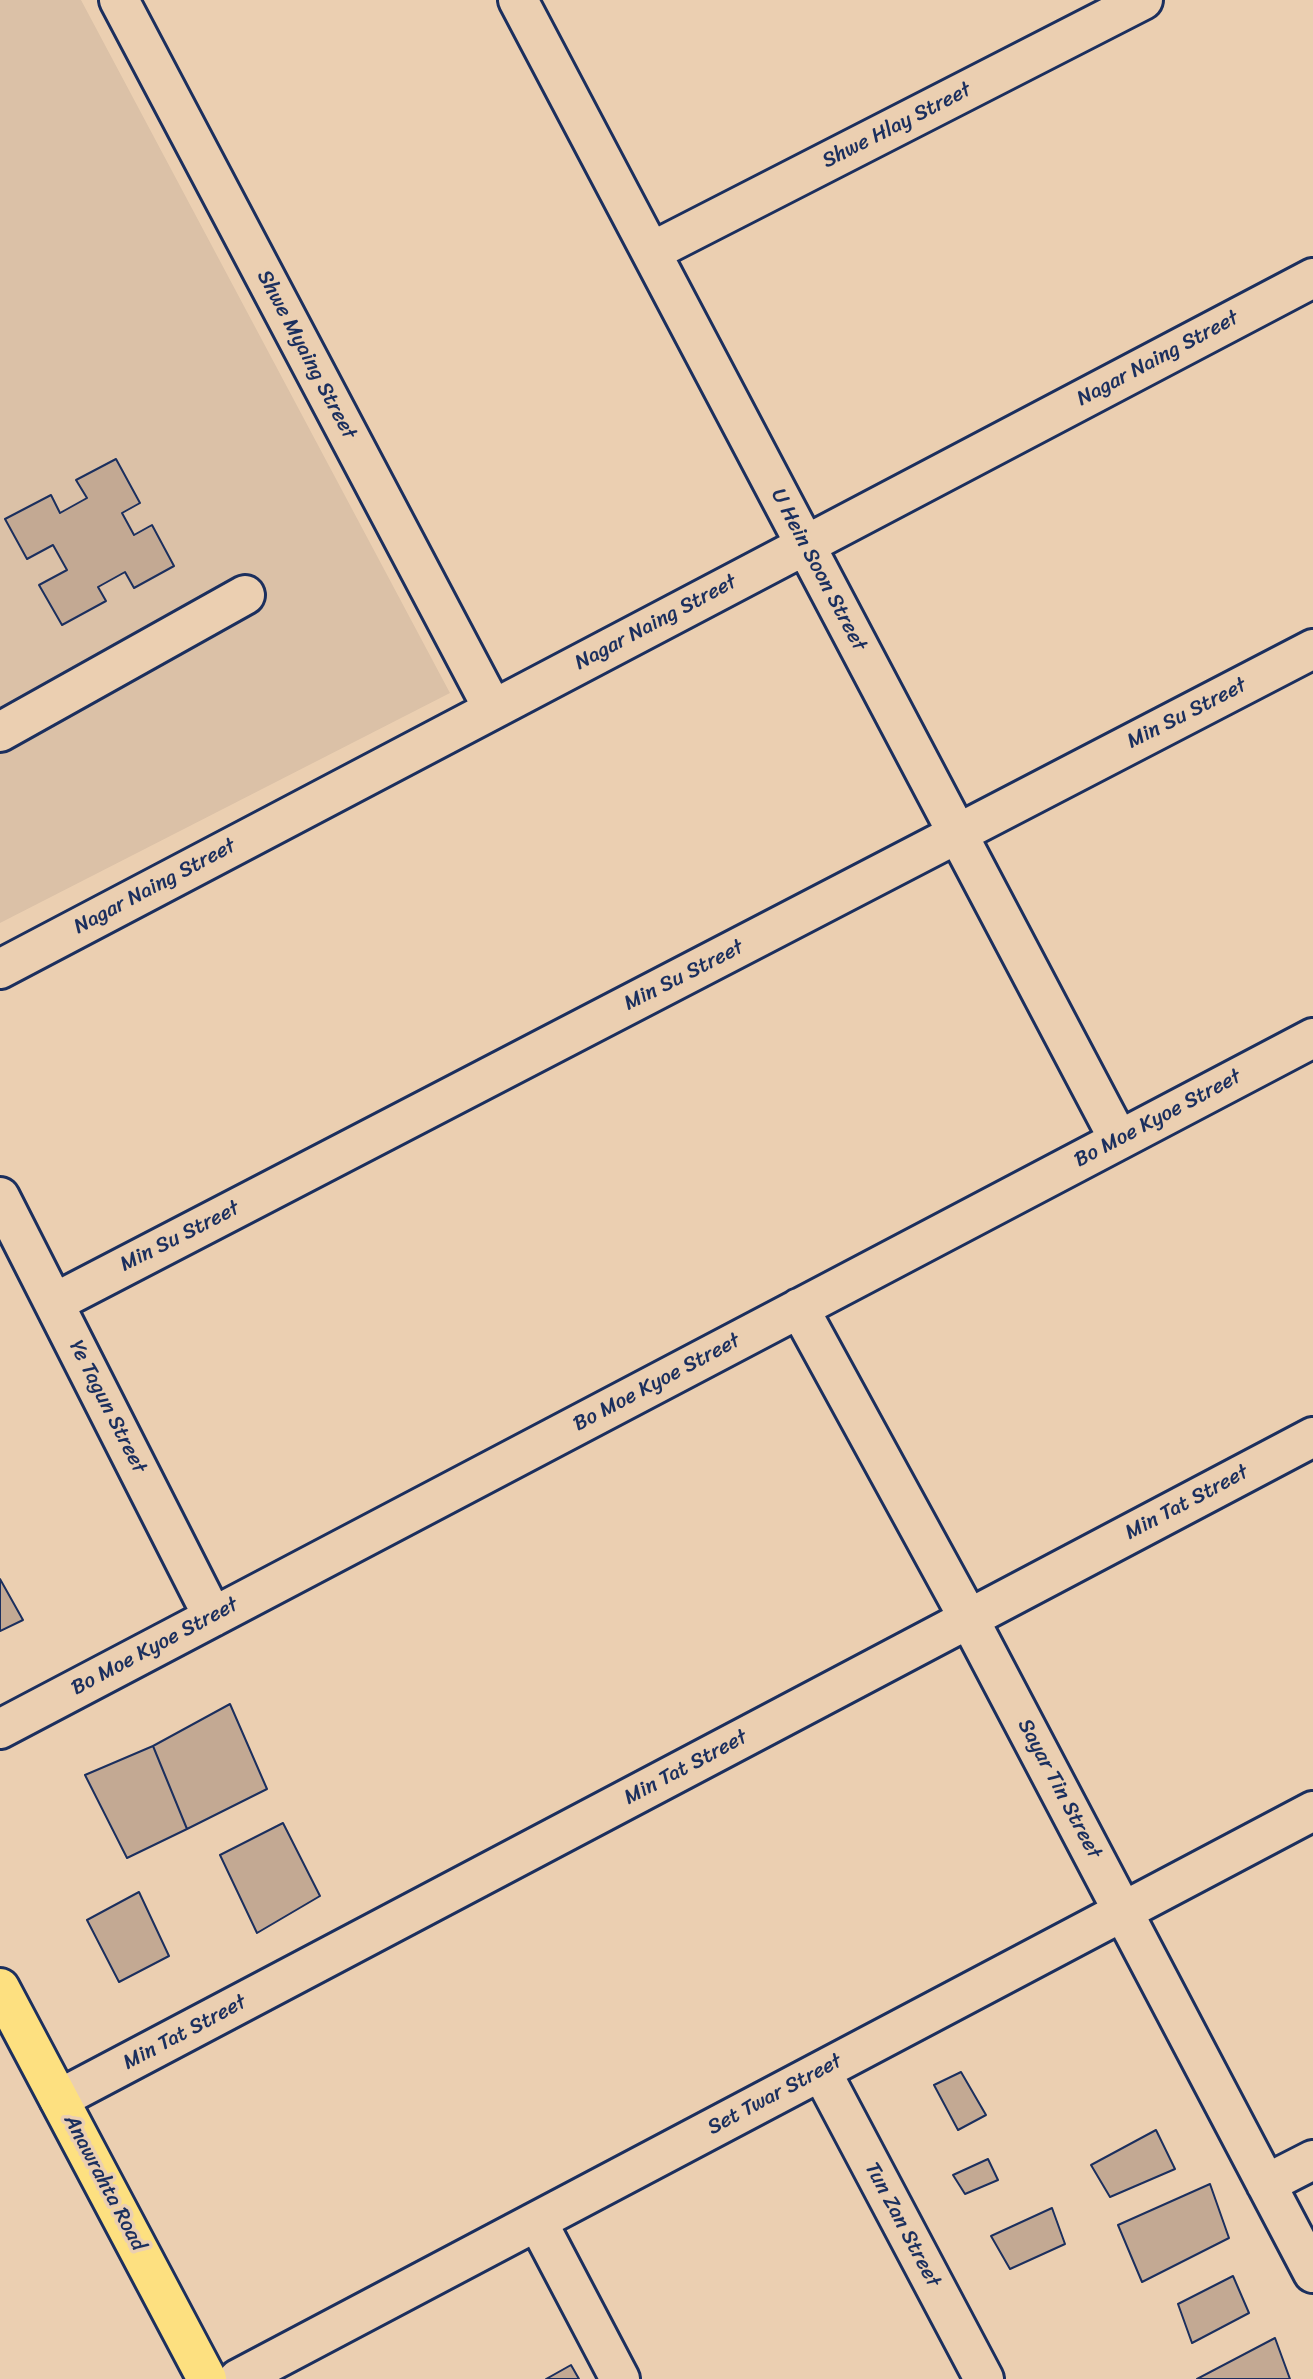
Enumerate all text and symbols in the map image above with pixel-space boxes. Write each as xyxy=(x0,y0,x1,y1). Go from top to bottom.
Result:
street label: Shwe Hlay Street xyxy=(818,78,976,174)
street label: Shwe Myaing Street xyxy=(251,266,361,444)
street label: Nagar Naing Street xyxy=(1073,306,1243,412)
street label: U Hein Soon Street xyxy=(765,485,871,655)
street label: Nagar Naing Street xyxy=(571,570,741,676)
street label: Min Su Street xyxy=(1123,673,1251,755)
street label: Nagar Naing Street xyxy=(70,834,240,940)
street label: Min Su Street xyxy=(620,935,748,1017)
street label: Bo Moe Kyoe Street xyxy=(1070,1064,1246,1174)
street label: Min Su Street xyxy=(116,1196,244,1278)
street label: Bo Moe Kyoe Street xyxy=(569,1328,745,1438)
street label: Ye Tagun Street xyxy=(63,1336,151,1478)
street label: Min Tat Street xyxy=(1121,1460,1253,1546)
street label: Bo Moe Kyoe Street xyxy=(67,1592,243,1702)
street label: Sayar Tin Street xyxy=(1012,1715,1106,1863)
street label: Min Tat Street xyxy=(620,1725,752,1811)
street label: Min Tat Street xyxy=(119,1990,251,2076)
street label: Set Twar Street xyxy=(704,2049,846,2141)
street label: Anawrahta Road xyxy=(58,2111,150,2255)
street label: Tun Zan Street xyxy=(859,2158,945,2292)

